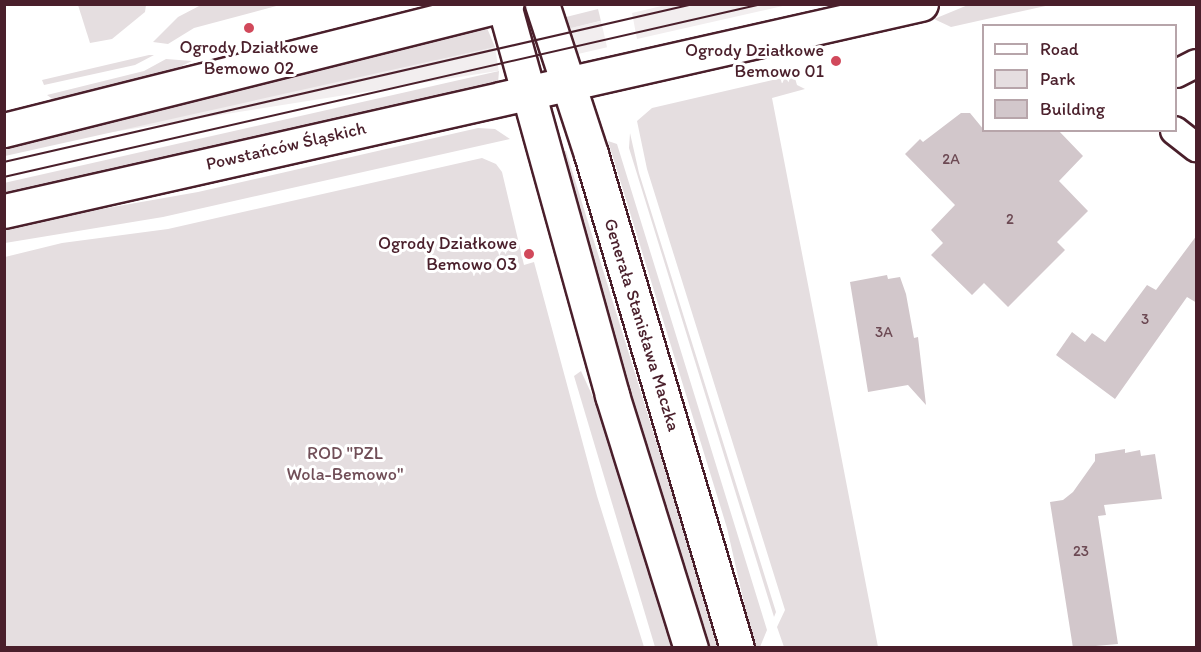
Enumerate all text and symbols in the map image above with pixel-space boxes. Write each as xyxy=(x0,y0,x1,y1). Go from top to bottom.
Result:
marker: Ogrody Działkowe Bemowo 02 xyxy=(242,21,256,35)
legend xyxy=(982,24,1177,132)
place label: Ogrody Działkowe Bemowo 02 xyxy=(180,37,318,80)
text: Road xyxy=(1040,38,1079,60)
place label: Ogrody Działkowe Bemowo 01 xyxy=(685,40,824,82)
marker: Ogrody Działkowe Bemowo 01 xyxy=(829,54,843,68)
text: Park xyxy=(1040,68,1075,90)
text: Building xyxy=(1040,98,1105,120)
street label: Powstańców Śląskich xyxy=(204,117,368,175)
house number: 2A xyxy=(942,151,960,169)
house number: 2 xyxy=(1006,211,1014,229)
street label: Generała Stanisława Maczka xyxy=(599,216,685,434)
place label: Ogrody Działkowe Bemowo 03 xyxy=(378,233,517,276)
marker: Ogrody Działkowe Bemowo 03 xyxy=(522,247,536,261)
house number: 3 xyxy=(1141,311,1149,329)
house number: 3A xyxy=(875,324,893,342)
park label: ROD "PZL Wola-Bemowo" xyxy=(287,443,403,486)
house number: 23 xyxy=(1073,543,1089,561)

